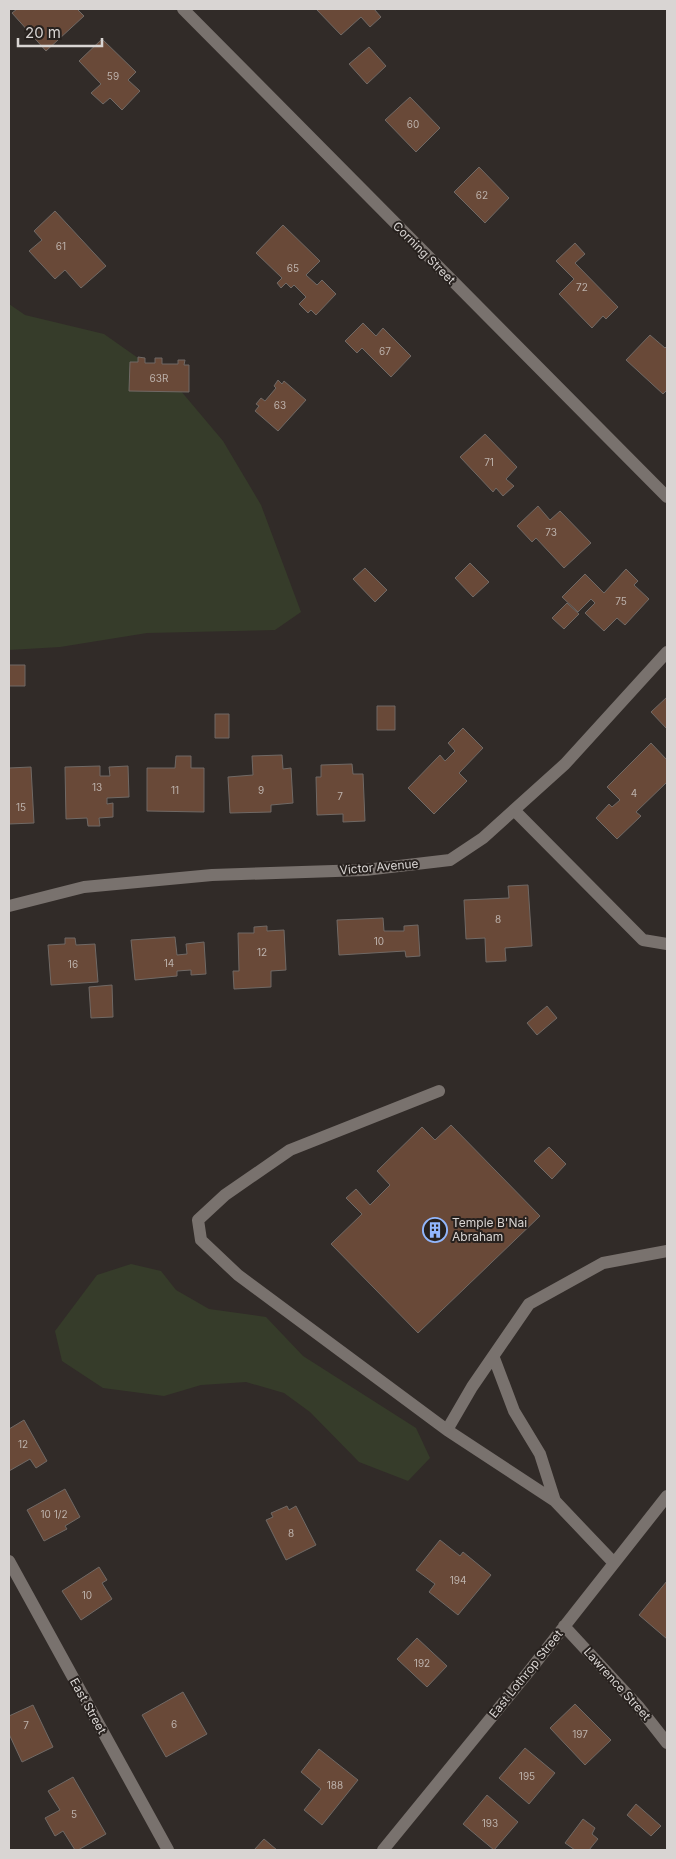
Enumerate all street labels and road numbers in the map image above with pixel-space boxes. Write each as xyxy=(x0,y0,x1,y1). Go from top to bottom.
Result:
street label: Corning Street xyxy=(390,218,459,287)
street label: Victor Avenue xyxy=(339,856,419,877)
street label: East Lothrop Street xyxy=(486,1627,566,1721)
street label: Lawrence Street xyxy=(581,1644,654,1723)
street label: East Street xyxy=(67,1675,110,1736)

